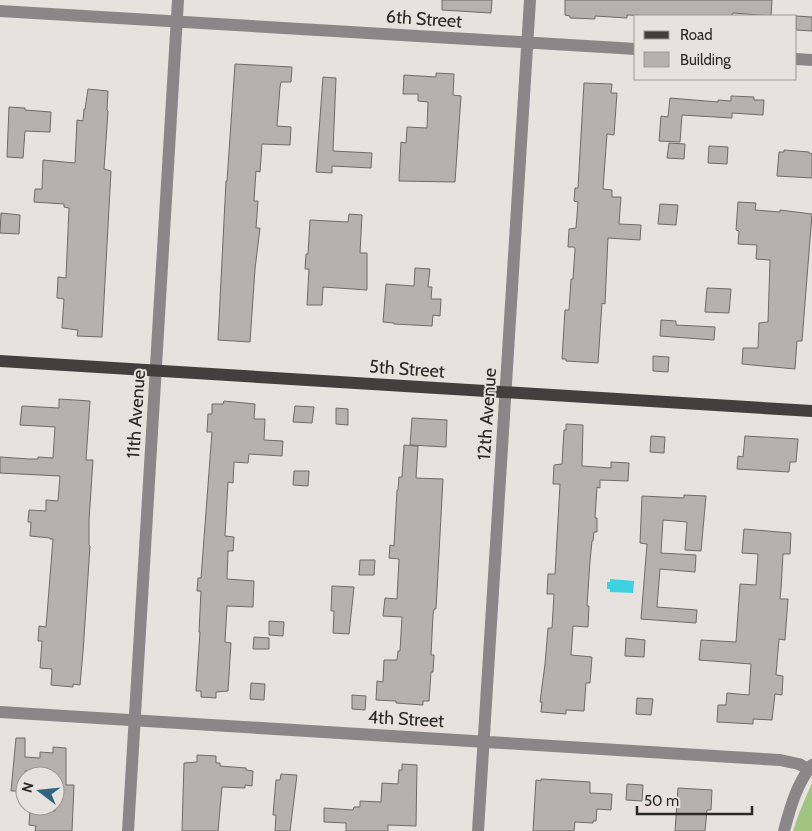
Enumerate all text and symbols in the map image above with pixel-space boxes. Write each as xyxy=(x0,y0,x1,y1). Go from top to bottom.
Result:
street label: 6th Street xyxy=(385,5,463,33)
legend xyxy=(634,15,797,80)
text: Road xyxy=(680,26,713,44)
text: Building xyxy=(680,51,731,69)
street label: 5th Street xyxy=(368,355,446,383)
street label: 12th Avenue xyxy=(473,367,501,461)
street label: 11th Avenue xyxy=(122,369,150,459)
street label: 4th Street xyxy=(367,706,445,732)
north arrow xyxy=(15,766,65,816)
text: N xyxy=(17,780,38,795)
scale bar xyxy=(637,784,752,816)
text: 50 m xyxy=(644,792,679,810)

